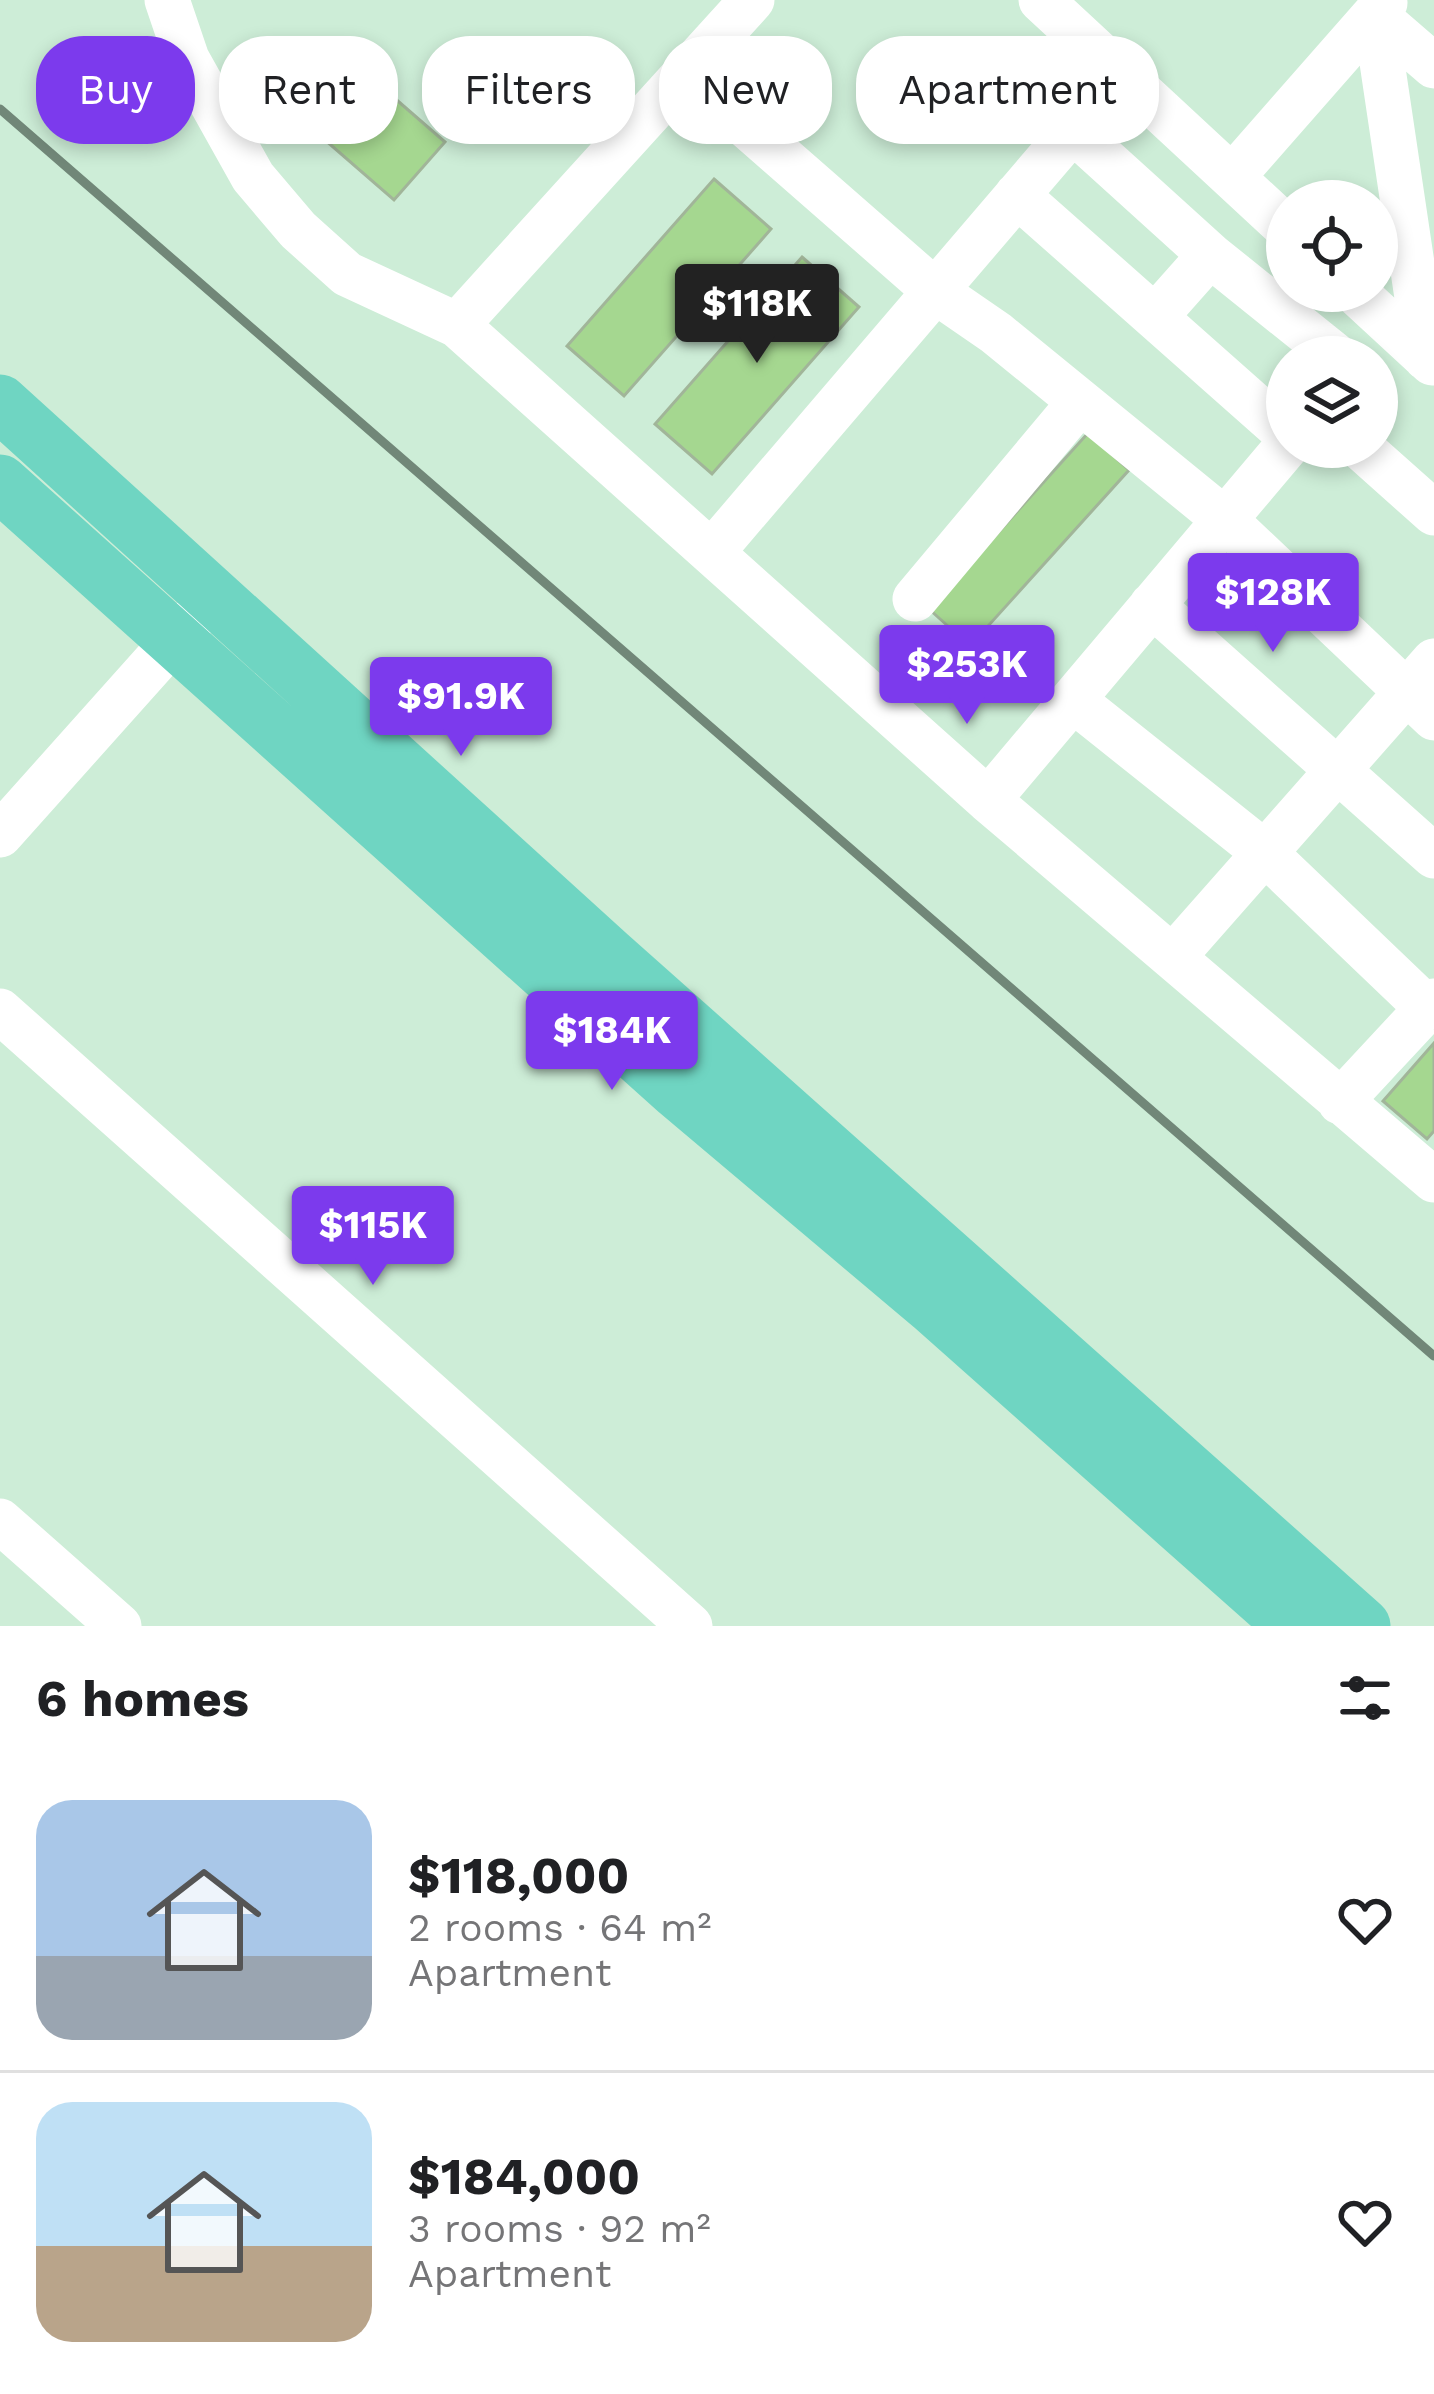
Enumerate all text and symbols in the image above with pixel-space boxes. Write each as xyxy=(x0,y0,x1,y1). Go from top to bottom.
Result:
chip: Buy xyxy=(36,36,195,144)
chip: Rent xyxy=(219,36,398,144)
chip: Filters xyxy=(422,36,635,144)
chip: New xyxy=(659,36,832,144)
chip: Apartment xyxy=(856,36,1159,144)
map controls xyxy=(1266,180,1398,468)
button: locate xyxy=(1266,180,1398,312)
pin: $118K xyxy=(673,264,841,366)
text: $118K xyxy=(702,280,812,325)
button: layers xyxy=(1266,336,1398,468)
pin: $128K xyxy=(1189,553,1357,655)
text: $128K xyxy=(1215,569,1331,614)
pin: $253K xyxy=(883,625,1051,727)
text: $253K xyxy=(906,641,1028,686)
pin: $91.9K xyxy=(363,657,559,759)
text: $91.9K xyxy=(397,673,525,718)
pin: $184K xyxy=(528,991,696,1093)
text: $184K xyxy=(553,1007,671,1052)
pin: $115K xyxy=(289,1186,457,1288)
text: $115K xyxy=(319,1202,427,1247)
icon: filters xyxy=(1332,1665,1398,1731)
text: 6 homes xyxy=(36,1669,249,1728)
text: $118,000 xyxy=(408,1846,629,1905)
icon: home xyxy=(132,1848,276,1992)
icon: heart xyxy=(1332,1887,1398,1953)
text: 2 rooms · 64 m² xyxy=(408,1905,712,1950)
text: Apartment xyxy=(408,1950,611,1995)
text: $184,000 xyxy=(408,2147,640,2206)
icon: home xyxy=(132,2150,276,2294)
icon: heart xyxy=(1332,2189,1398,2255)
text: 3 rooms · 92 m² xyxy=(408,2206,711,2251)
text: Apartment xyxy=(408,2251,611,2296)

